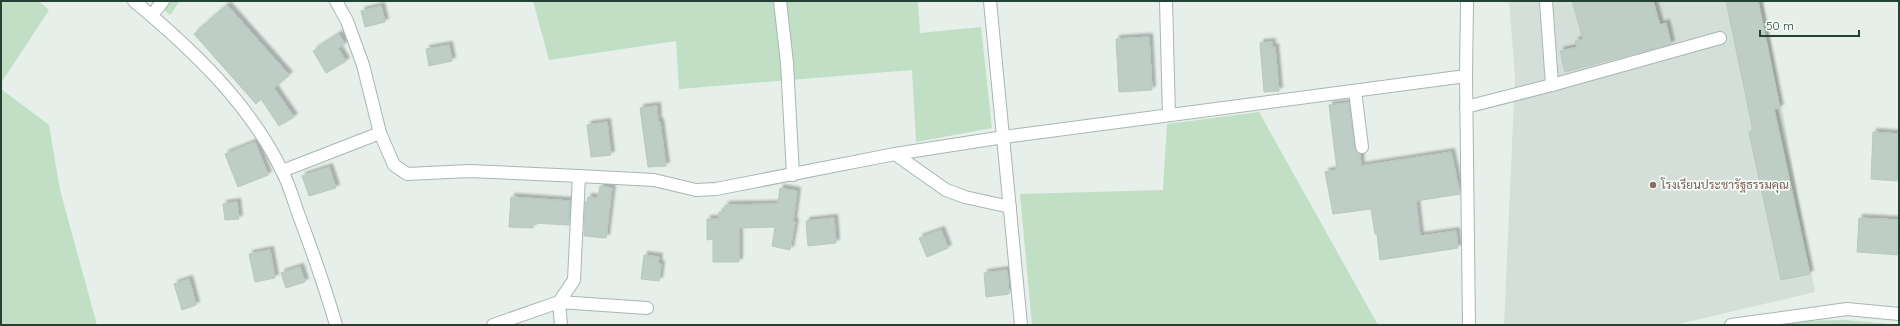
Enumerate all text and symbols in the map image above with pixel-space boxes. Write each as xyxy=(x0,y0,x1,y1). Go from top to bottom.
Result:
scale bar xyxy=(1760,12,1859,38)
text: 50 m xyxy=(1766,18,1794,33)
place label: โรงเรียนประชารัฐธรรมคุณ xyxy=(1660,177,1789,194)
marker: โรงเรียนประชารัฐธรรมคุณ xyxy=(1648,180,1658,190)

